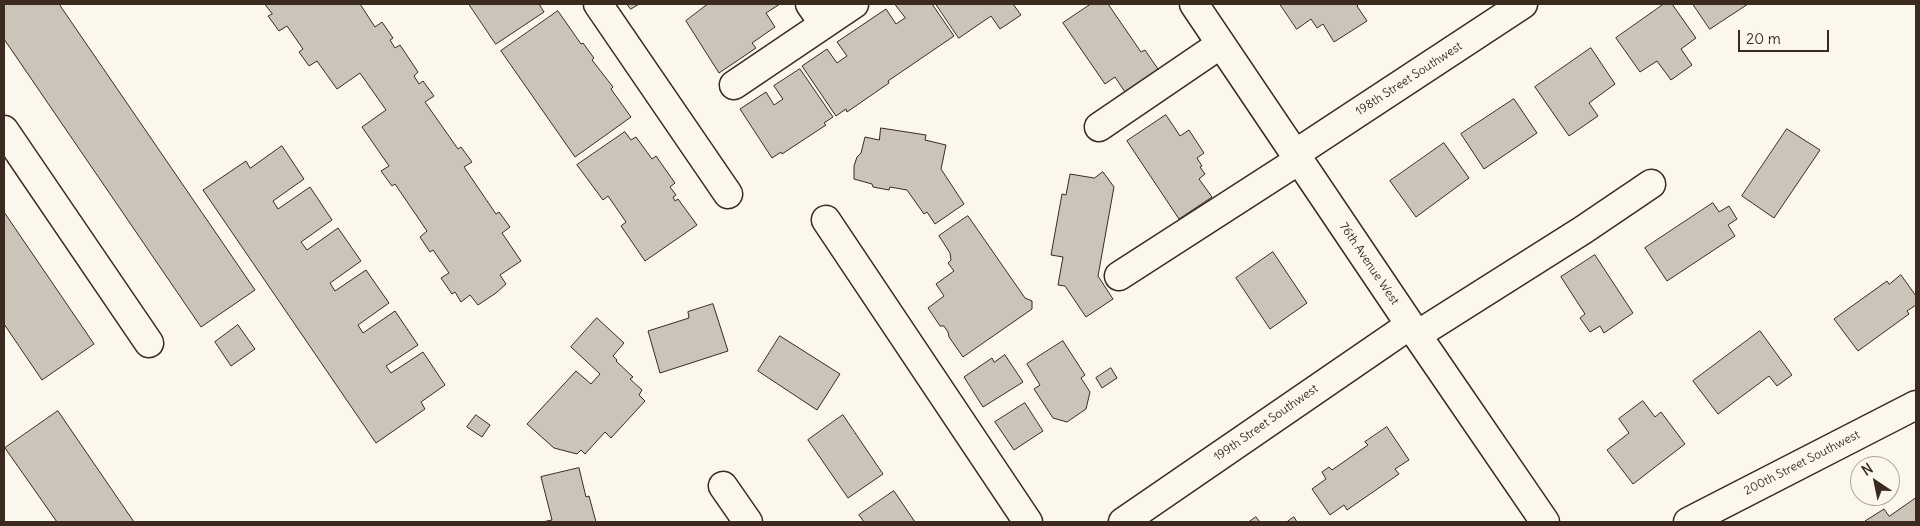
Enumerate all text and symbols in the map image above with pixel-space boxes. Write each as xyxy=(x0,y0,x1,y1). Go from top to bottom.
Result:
scale bar xyxy=(1740,20,1831,52)
text: 20 m xyxy=(1746,29,1781,48)
street label: 198th Street Southwest xyxy=(1353,39,1465,119)
street label: 76th Avenue West xyxy=(1336,220,1402,308)
street label: 199th Street Southwest xyxy=(1211,382,1321,464)
street label: 200th Street Southwest xyxy=(1742,428,1862,498)
north arrow xyxy=(1850,456,1900,506)
text: N xyxy=(1858,459,1876,480)

